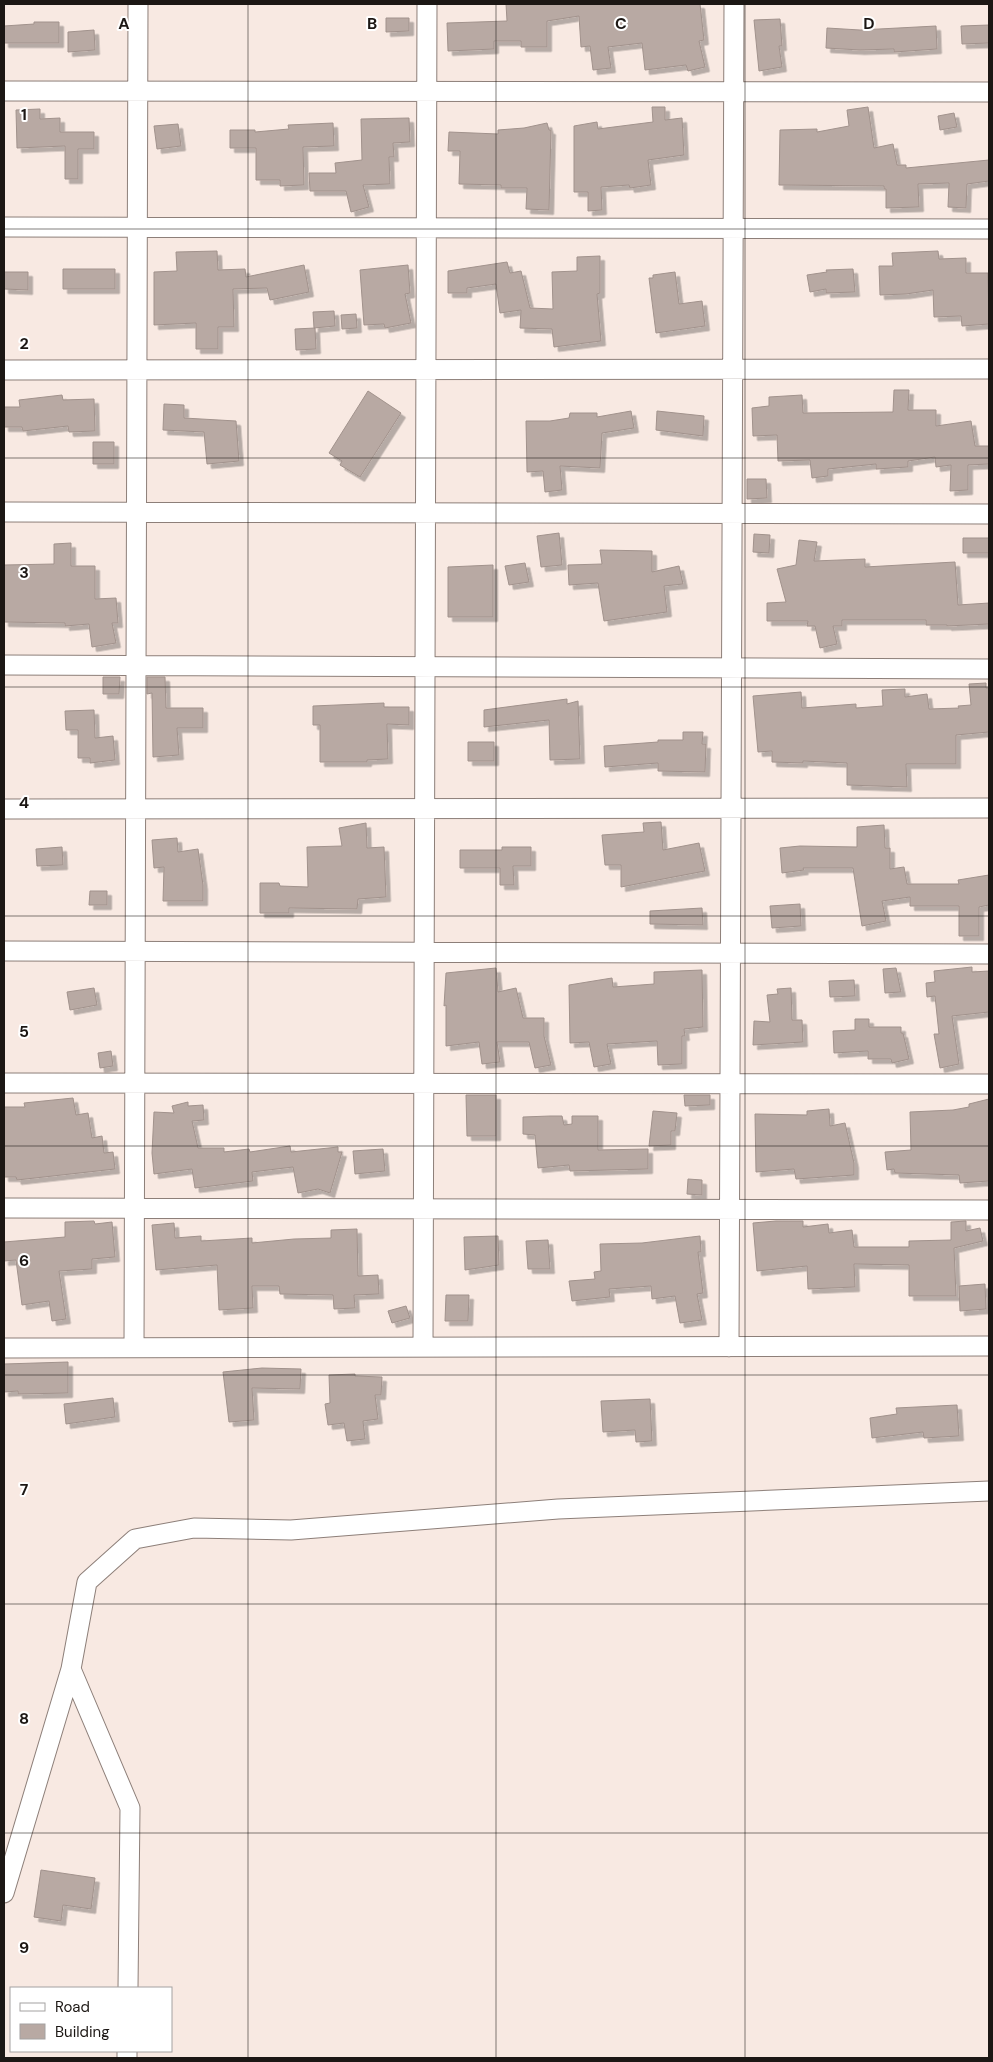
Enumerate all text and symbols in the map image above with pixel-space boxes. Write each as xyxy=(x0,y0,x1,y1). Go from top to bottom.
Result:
text: A xyxy=(118,13,130,34)
text: B xyxy=(367,13,377,34)
text: C xyxy=(615,13,627,34)
text: D xyxy=(863,13,875,34)
text: 1 xyxy=(21,104,27,125)
text: 2 xyxy=(19,333,29,354)
text: 3 xyxy=(19,562,29,583)
text: 4 xyxy=(19,792,29,813)
text: 5 xyxy=(19,1021,29,1042)
text: 6 xyxy=(19,1250,29,1271)
text: 7 xyxy=(20,1479,29,1500)
text: 8 xyxy=(19,1708,29,1729)
text: 9 xyxy=(19,1937,29,1958)
legend xyxy=(10,1987,172,2052)
text: Road xyxy=(55,1997,90,2017)
text: Building xyxy=(55,2022,110,2042)

